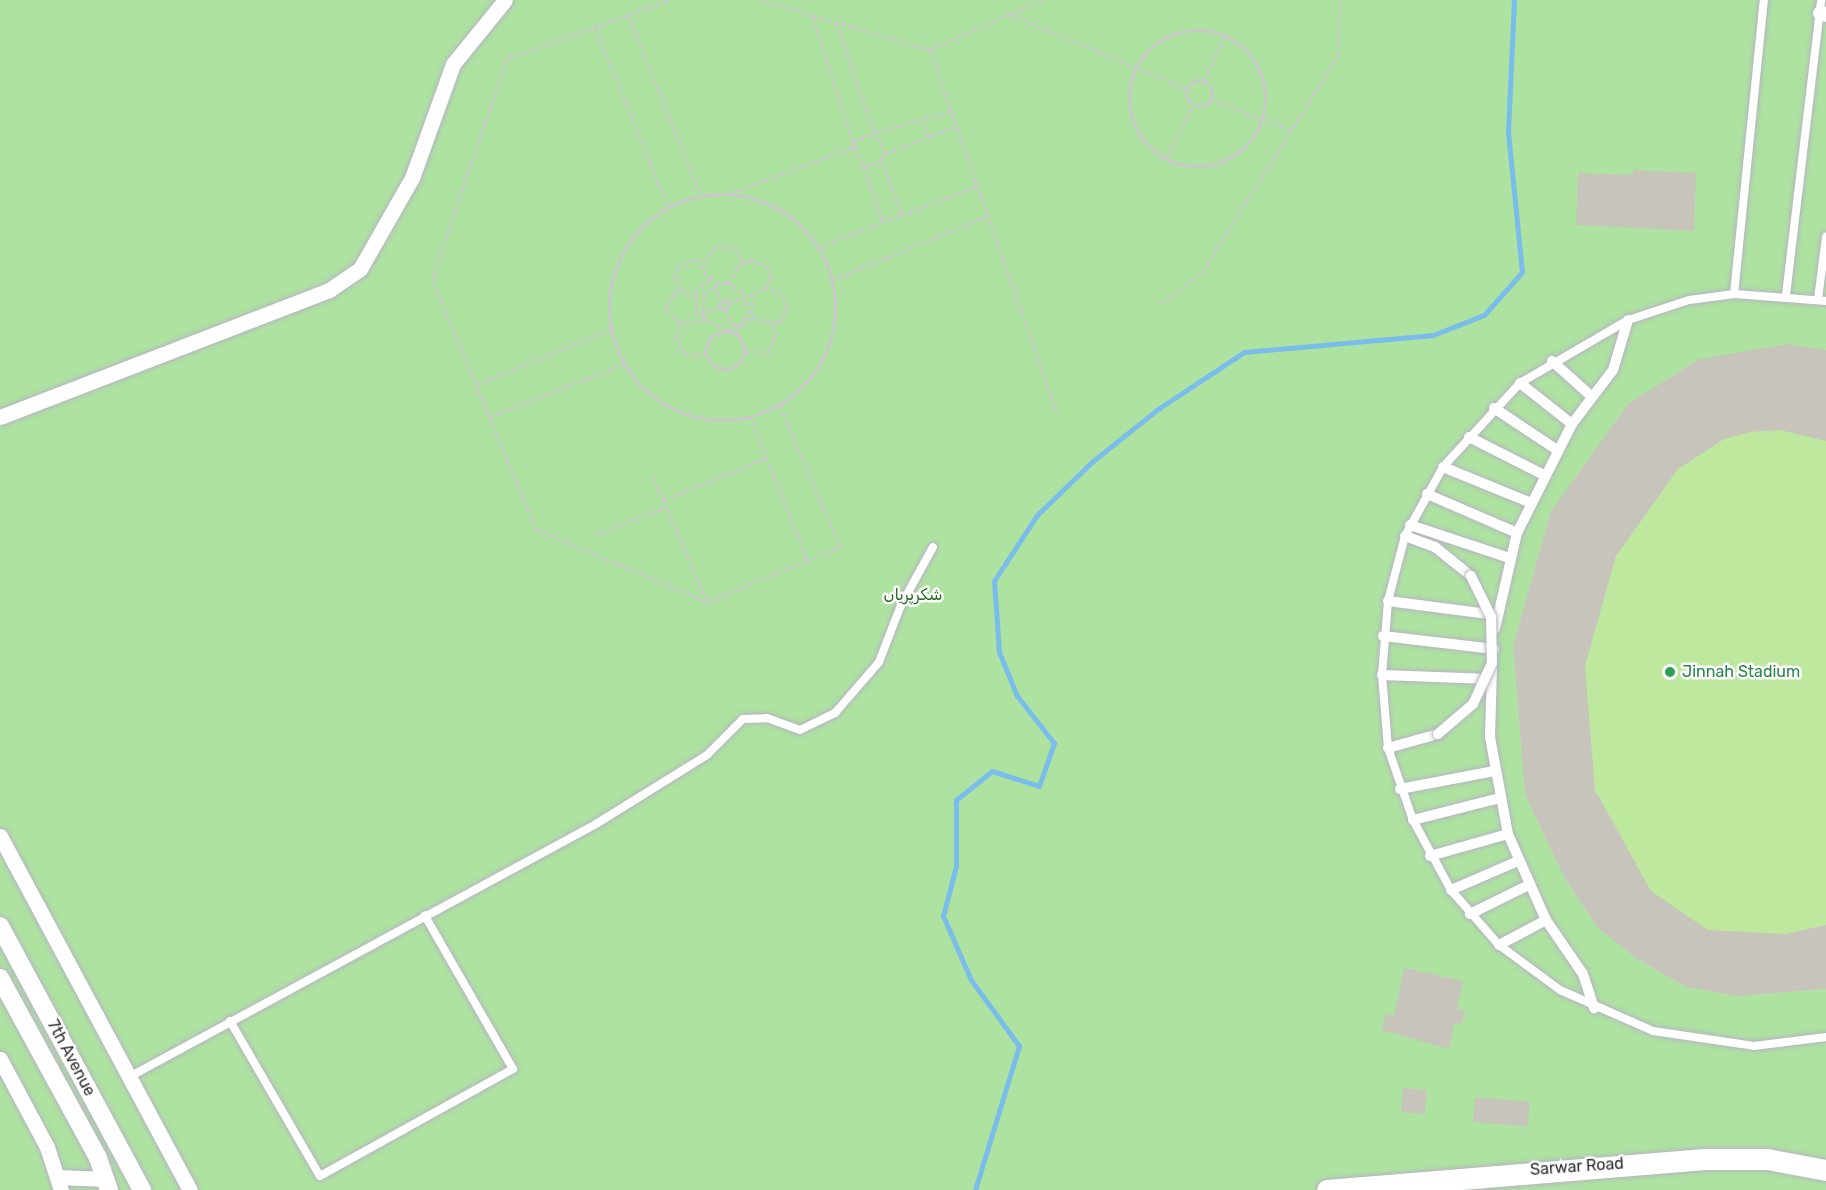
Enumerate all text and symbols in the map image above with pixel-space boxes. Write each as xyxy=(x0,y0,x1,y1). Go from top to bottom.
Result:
park label: شکرپریاں xyxy=(884,585,942,605)
place label: Jinnah Stadium xyxy=(1682,662,1800,682)
marker: Jinnah Stadium xyxy=(1663,665,1677,679)
street label: 7th Avenue xyxy=(43,1016,99,1100)
street label: Sarwar Road xyxy=(1529,1154,1625,1180)

